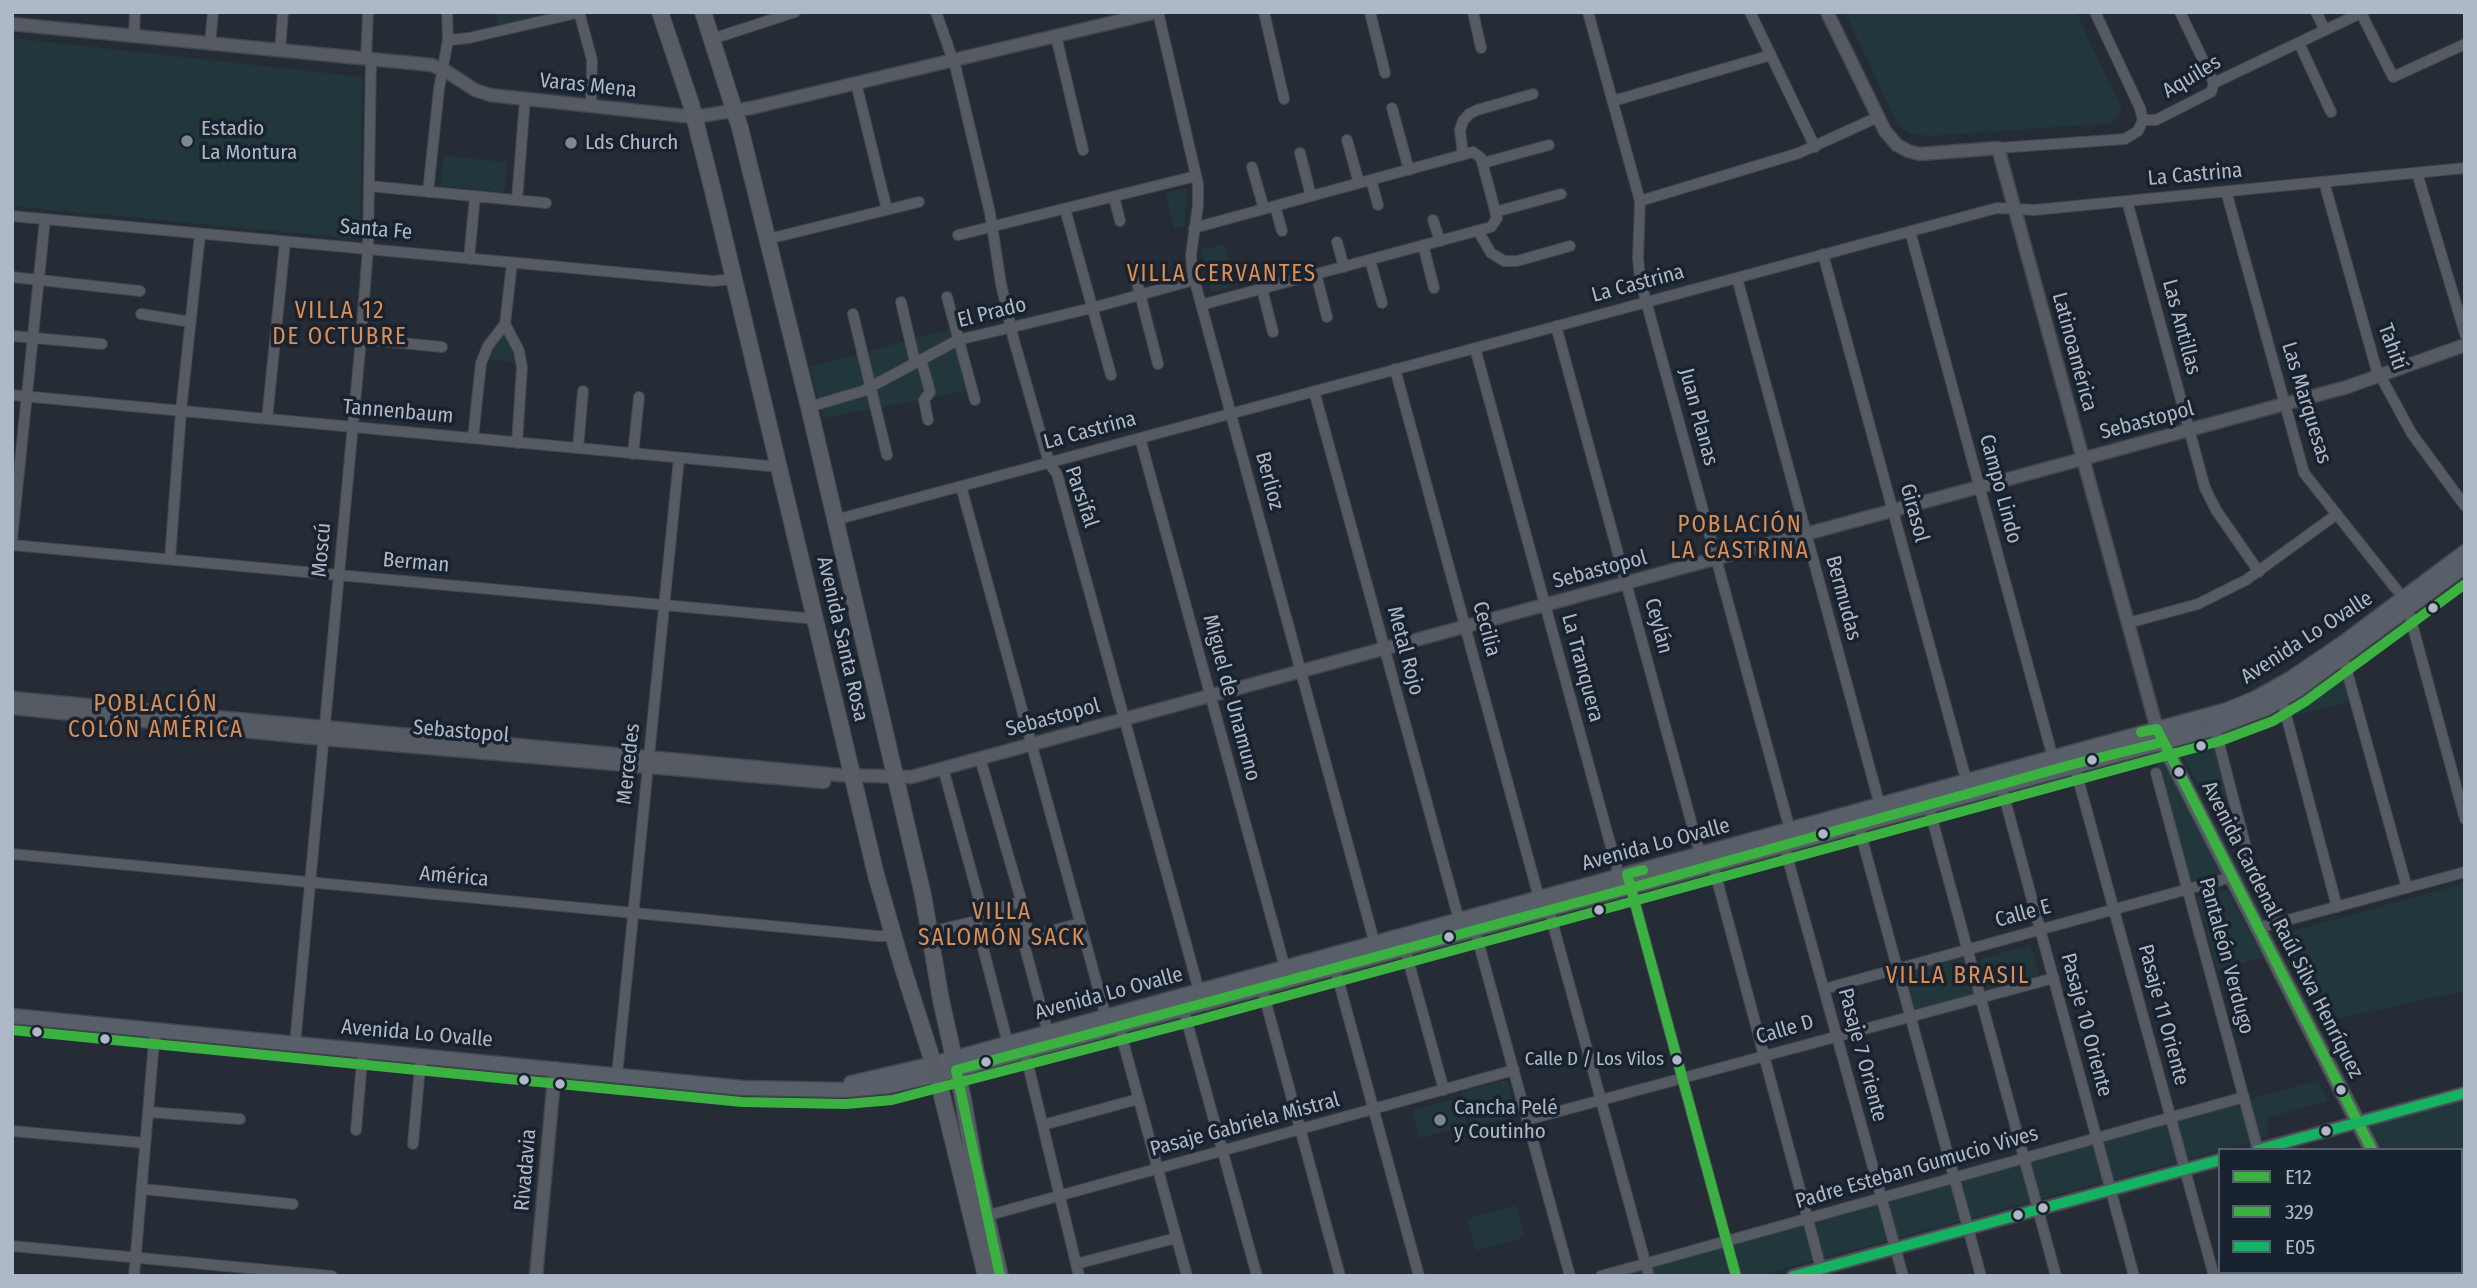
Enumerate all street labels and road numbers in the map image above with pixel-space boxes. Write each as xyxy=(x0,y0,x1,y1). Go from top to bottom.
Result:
street label: Aquiles xyxy=(2158,50,2226,104)
street label: Varas Mena xyxy=(538,68,638,104)
street label: La Castrina xyxy=(2147,158,2243,192)
street label: Santa Fe xyxy=(339,214,413,246)
street label: La Castrina xyxy=(1589,260,1687,308)
street label: Las Antillas xyxy=(2156,277,2206,377)
street label: Latinoamérica xyxy=(2046,290,2102,414)
street label: El Prado xyxy=(955,292,1029,334)
street label: Tahití xyxy=(2372,320,2412,374)
street label: Las Marquesas xyxy=(2276,339,2336,467)
street label: Juan Planas xyxy=(1673,366,1723,468)
street label: Tannenbaum xyxy=(342,395,454,429)
street label: Sebastopol xyxy=(2097,396,2197,446)
street label: La Castrina xyxy=(1041,407,1139,455)
street label: Campo Lindo xyxy=(1973,432,2027,546)
street label: Berlioz xyxy=(1249,449,1289,513)
street label: Parsifal xyxy=(1059,463,1103,531)
street label: Girasol xyxy=(1894,481,1934,545)
street label: Moscú xyxy=(307,522,337,578)
street label: Sebastopol xyxy=(1550,545,1650,595)
street label: Berman xyxy=(382,548,450,578)
street label: Bermudas xyxy=(1820,553,1866,643)
street label: Avenida Santa Rosa xyxy=(811,554,873,724)
street label: Avenida Lo Ovalle xyxy=(2236,586,2378,690)
street label: Ceylán xyxy=(1638,595,1678,657)
street label: Cecilia xyxy=(1467,599,1505,659)
street label: Metal Rojo xyxy=(1381,604,1429,698)
street label: La Tranquera xyxy=(1555,611,1609,725)
street label: Miguel de Unamuno xyxy=(1197,612,1265,784)
street label: Sebastopol xyxy=(1003,693,1103,743)
street label: Sebastopol xyxy=(412,715,510,749)
street label: Mercedes xyxy=(612,722,646,806)
street label: Avenida Cardenal Raúl Silva Henríquez xyxy=(2196,777,2368,1083)
street label: Avenida Lo Ovalle xyxy=(1579,813,1733,877)
street label: América xyxy=(418,861,490,893)
street label: Pantaleón Verdugo xyxy=(2193,875,2259,1037)
street label: Calle E xyxy=(1992,894,2054,934)
street label: Pasaje 11 Oriente xyxy=(2132,942,2194,1088)
street label: Pasaje 10 Oriente xyxy=(2055,950,2117,1100)
street label: Avenida Lo Ovalle xyxy=(1032,962,1186,1026)
street label: Pasaje 7 Oriente xyxy=(1832,986,1892,1124)
street label: Calle D xyxy=(1753,1010,1817,1050)
street label: Avenida Lo Ovalle xyxy=(340,1015,494,1053)
street label: Pasaje Gabriela Mistral xyxy=(1148,1088,1342,1162)
street label: Padre Esteban Gumucio Vives xyxy=(1793,1121,2041,1215)
street label: Rivadavia xyxy=(510,1128,542,1212)

